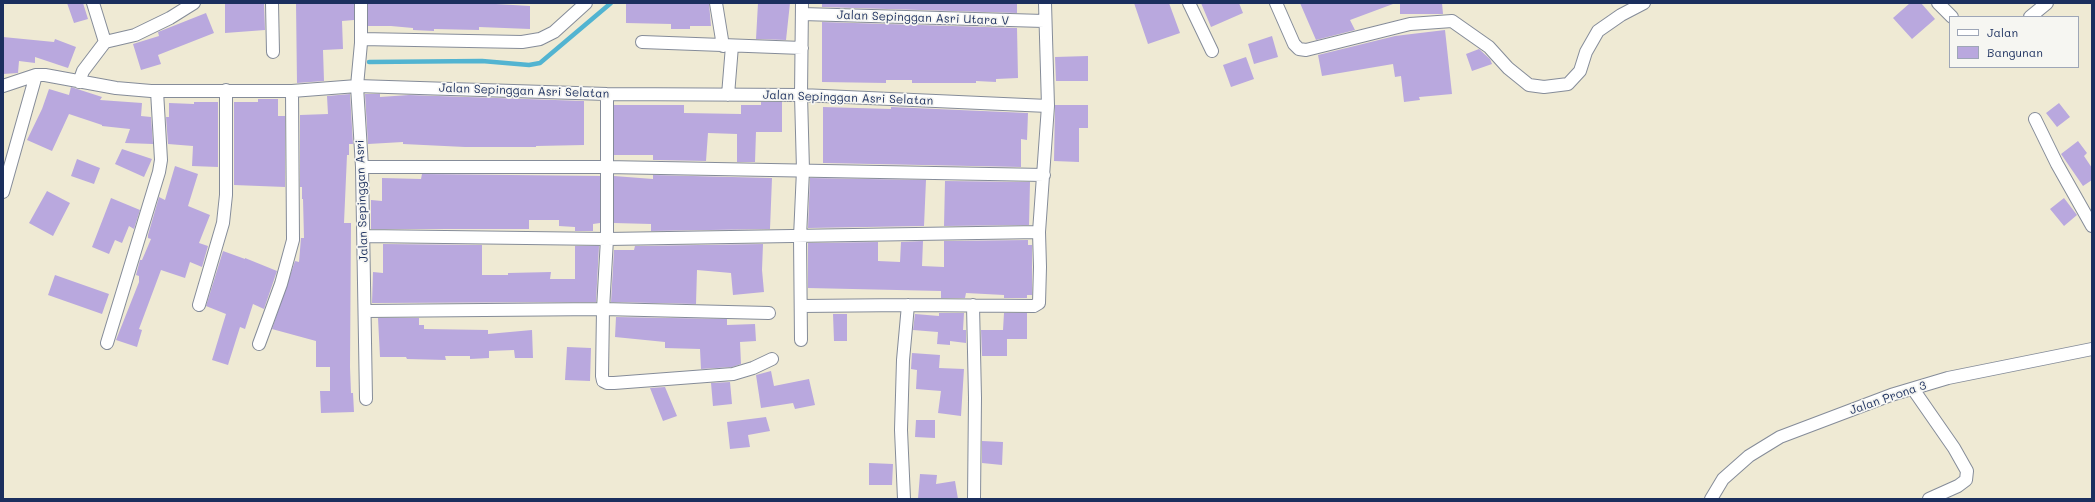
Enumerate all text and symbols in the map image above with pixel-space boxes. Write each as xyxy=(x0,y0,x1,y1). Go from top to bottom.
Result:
street label: Jalan Sepinggan Asri Utara V xyxy=(837,8,1009,28)
legend xyxy=(1949,16,2079,68)
text: Jalan xyxy=(1987,24,2018,40)
text: Bangunan xyxy=(1987,44,2043,60)
street label: Jalan Sepinggan Asri Selatan xyxy=(439,81,609,101)
street label: Jalan Sepinggan Asri Selatan xyxy=(763,88,933,108)
street label: Jalan Sepinggan Asri xyxy=(353,139,371,263)
street label: Jalan Prona 3 xyxy=(1848,378,1928,418)

